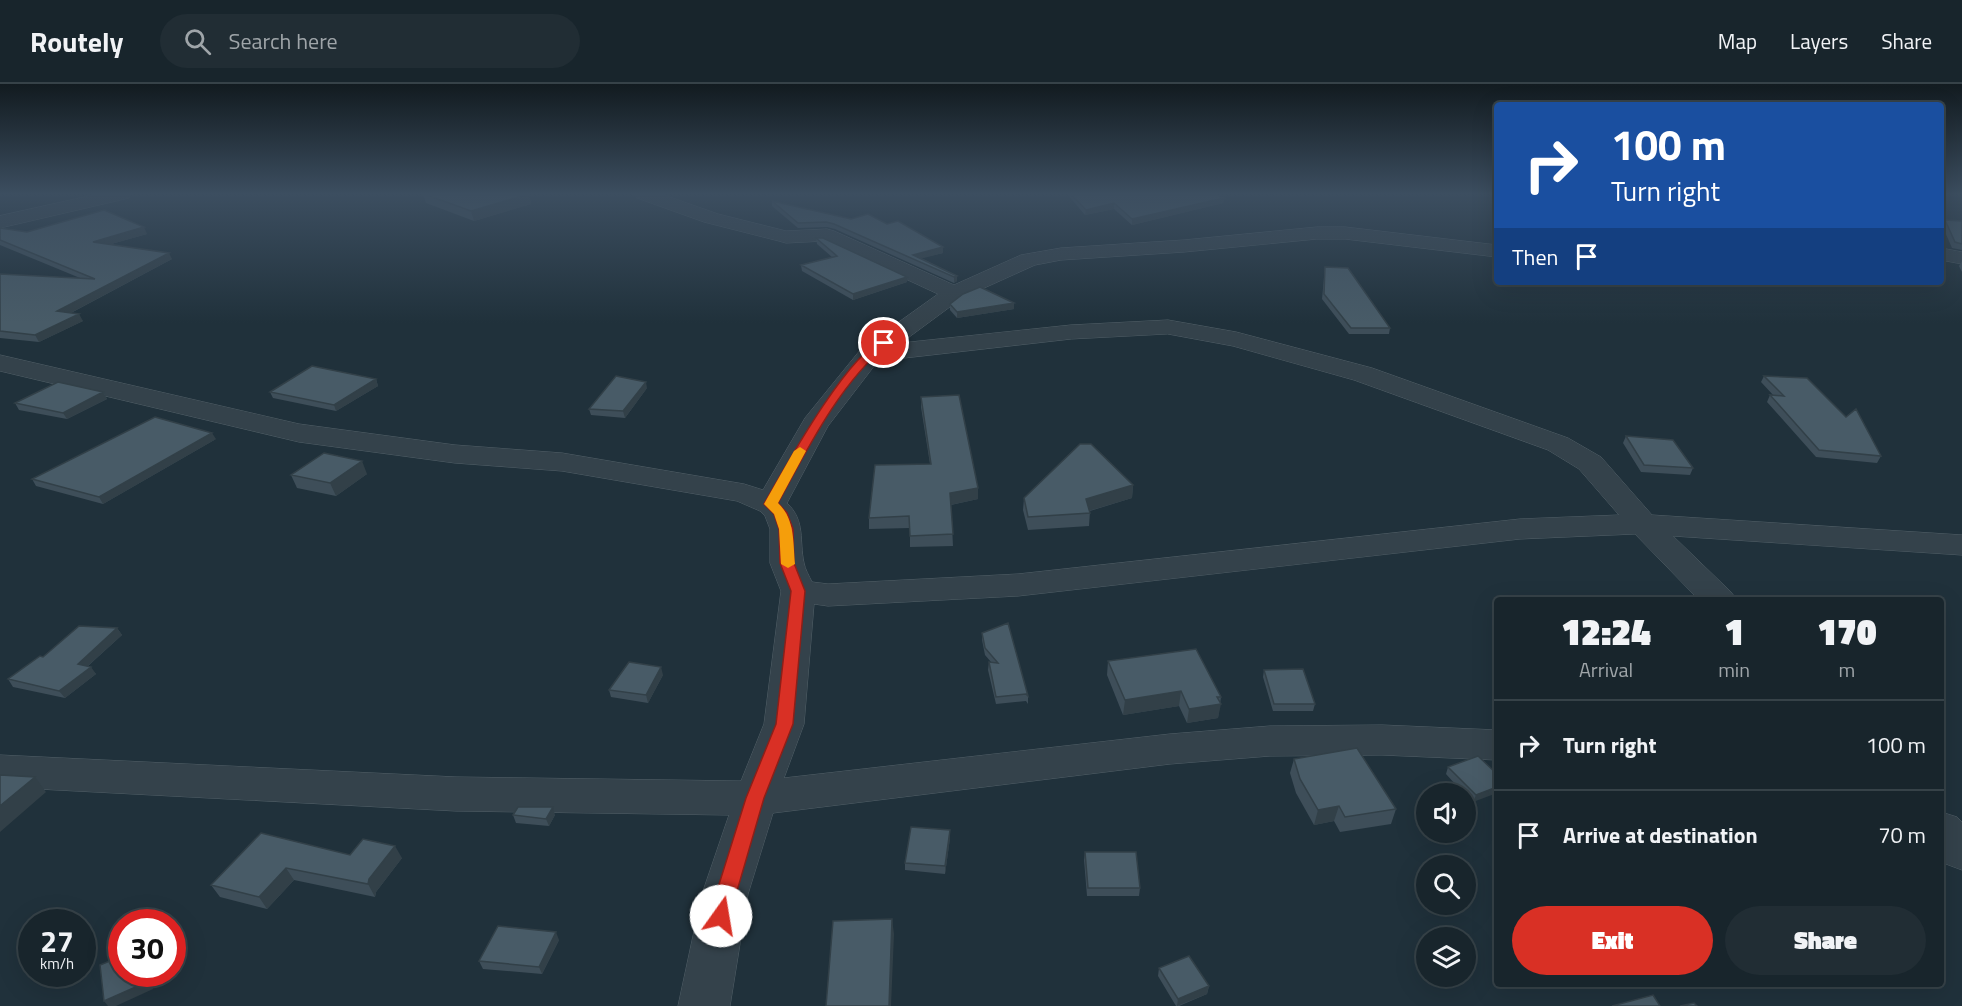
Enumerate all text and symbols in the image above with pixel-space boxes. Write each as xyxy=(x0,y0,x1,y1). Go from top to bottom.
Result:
search box xyxy=(160,14,580,68)
text: Routely xyxy=(30,20,124,63)
text: Search here xyxy=(229,24,338,58)
icon: search xyxy=(181,25,214,58)
text: Map xyxy=(1718,25,1757,57)
text: Layers xyxy=(1790,25,1848,57)
text: Share xyxy=(1881,25,1932,57)
text: 100 m xyxy=(1611,112,1726,176)
icon: right xyxy=(1512,126,1590,204)
text: Turn right xyxy=(1611,170,1720,211)
text: Then xyxy=(1512,240,1558,274)
icon: arrive xyxy=(1570,240,1603,273)
pin xyxy=(858,317,909,368)
icon: arrive xyxy=(867,326,900,359)
text: 12:24 xyxy=(1561,604,1651,659)
text: 1 xyxy=(1724,604,1744,659)
text: 170 xyxy=(1817,604,1877,659)
text: Arrival xyxy=(1579,654,1633,685)
text: min xyxy=(1718,654,1750,685)
text: m xyxy=(1839,654,1855,685)
text: Turn right xyxy=(1563,728,1657,762)
text: 100 m xyxy=(1866,728,1926,762)
icon: right xyxy=(1512,729,1545,762)
map controls xyxy=(1416,783,1476,987)
button: sound xyxy=(1416,783,1476,843)
text: Arrive at destination xyxy=(1563,818,1758,852)
text: 70 m xyxy=(1878,818,1926,852)
icon: arrive xyxy=(1512,819,1545,852)
button: search xyxy=(1416,855,1476,915)
position arrow xyxy=(689,884,753,948)
button: Exit xyxy=(1512,906,1713,975)
button: Share xyxy=(1725,906,1926,975)
speed limit sign: 30 xyxy=(108,909,186,987)
text: 27 xyxy=(40,918,74,964)
button: layers xyxy=(1416,927,1476,987)
text: km/h xyxy=(40,952,74,975)

